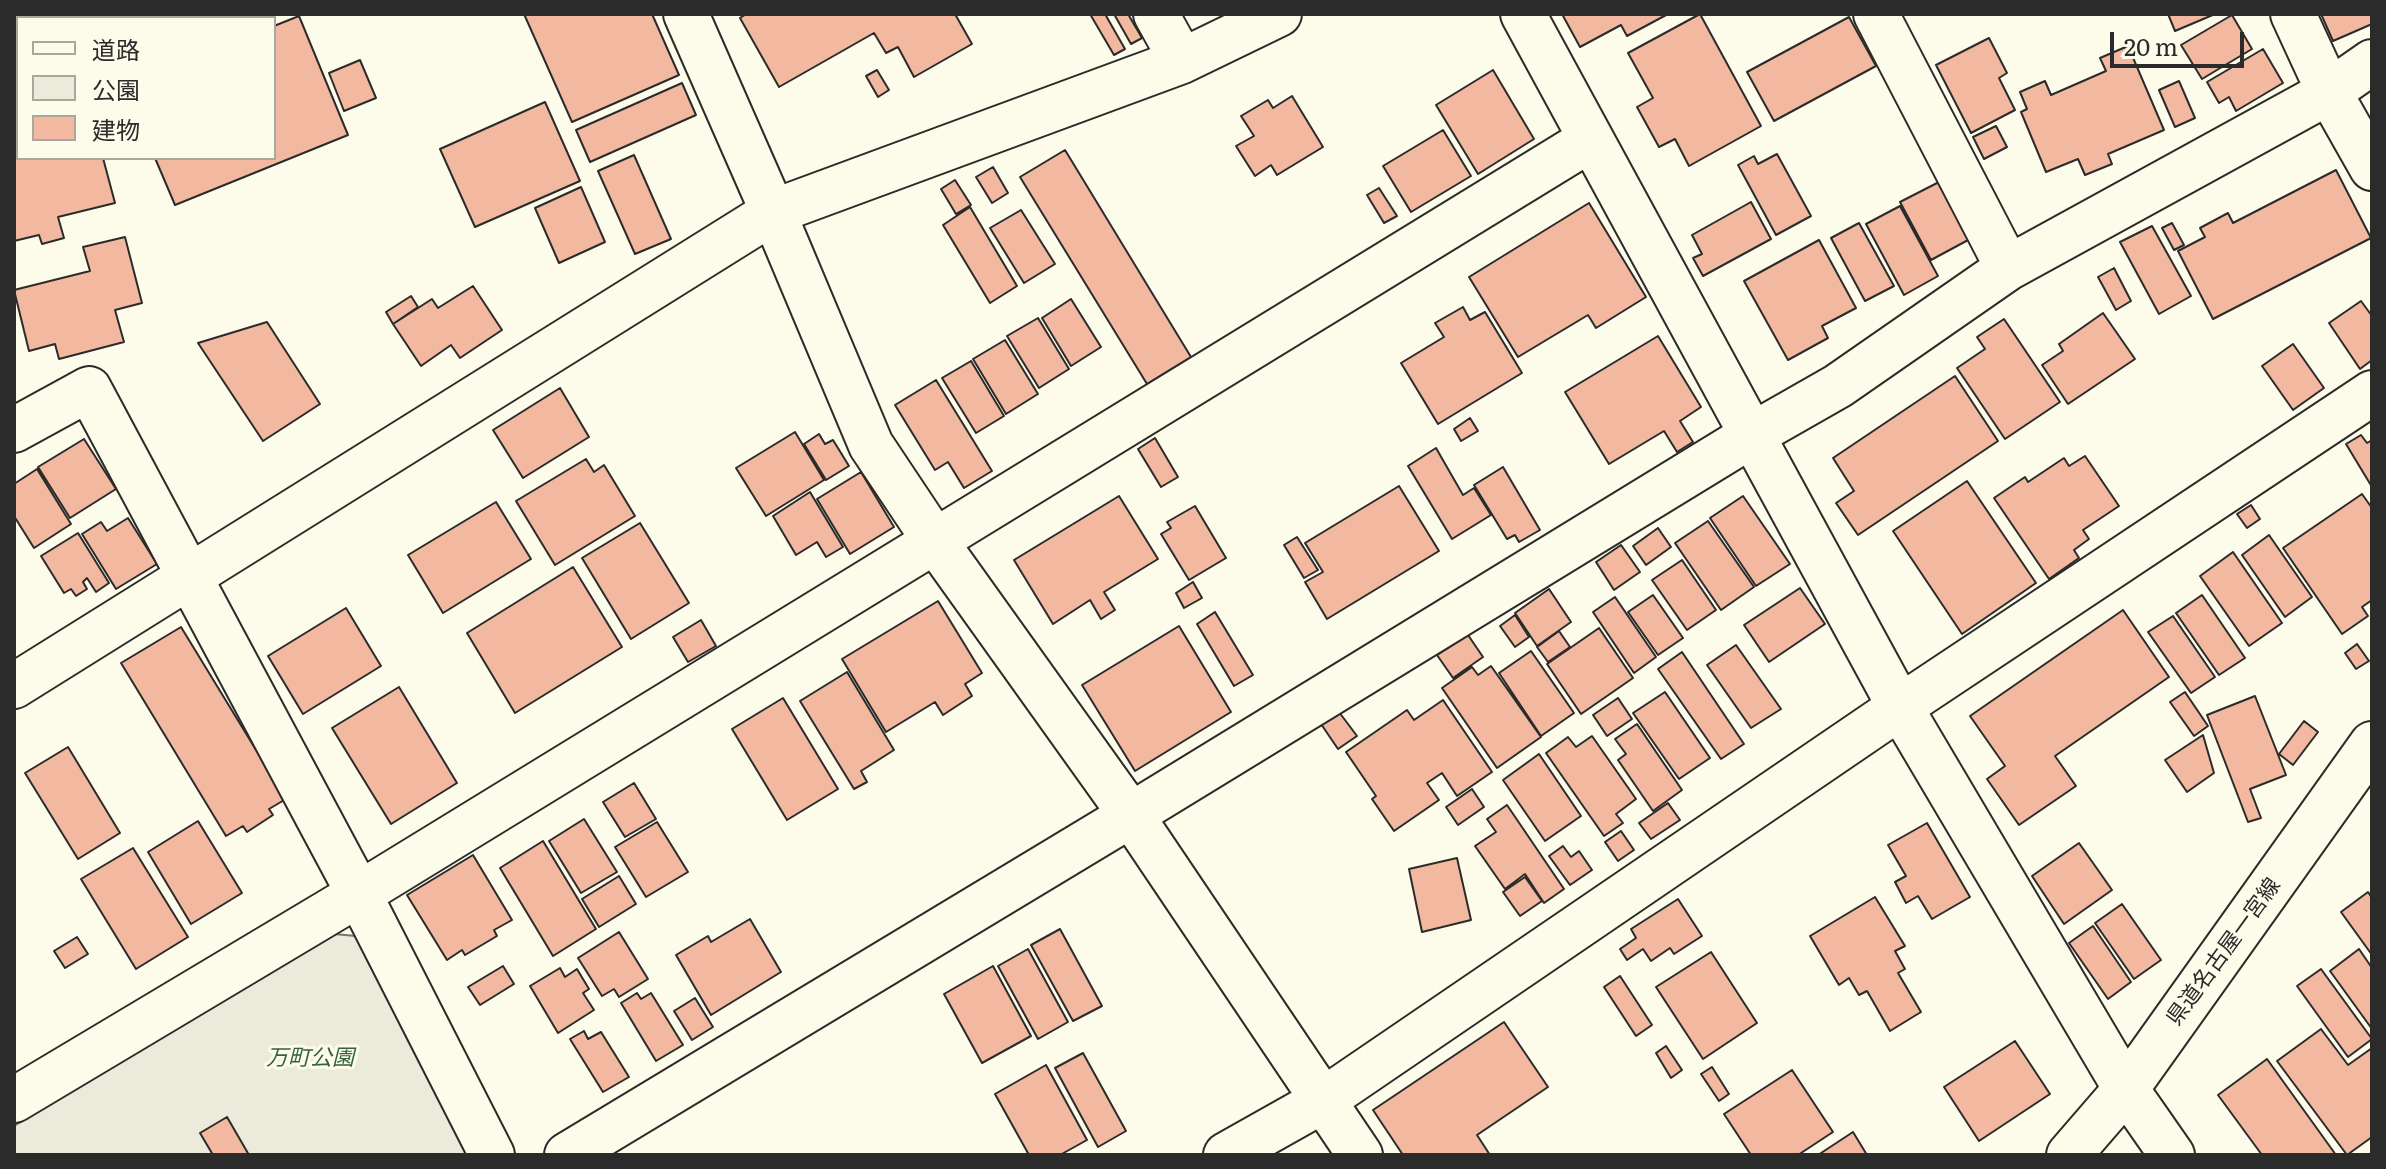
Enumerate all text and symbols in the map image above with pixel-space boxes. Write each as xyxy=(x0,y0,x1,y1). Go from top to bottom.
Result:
legend xyxy=(16,16,276,160)
scale bar xyxy=(2114,16,2248,66)
text: 20 m xyxy=(2124,28,2178,63)
text: 道路 xyxy=(92,31,140,66)
text: 公園 xyxy=(92,71,140,106)
text: 建物 xyxy=(92,111,140,146)
street label: 県道名古屋一宮線 xyxy=(2162,873,2286,1031)
park label: 万町公園 xyxy=(266,1046,354,1072)

